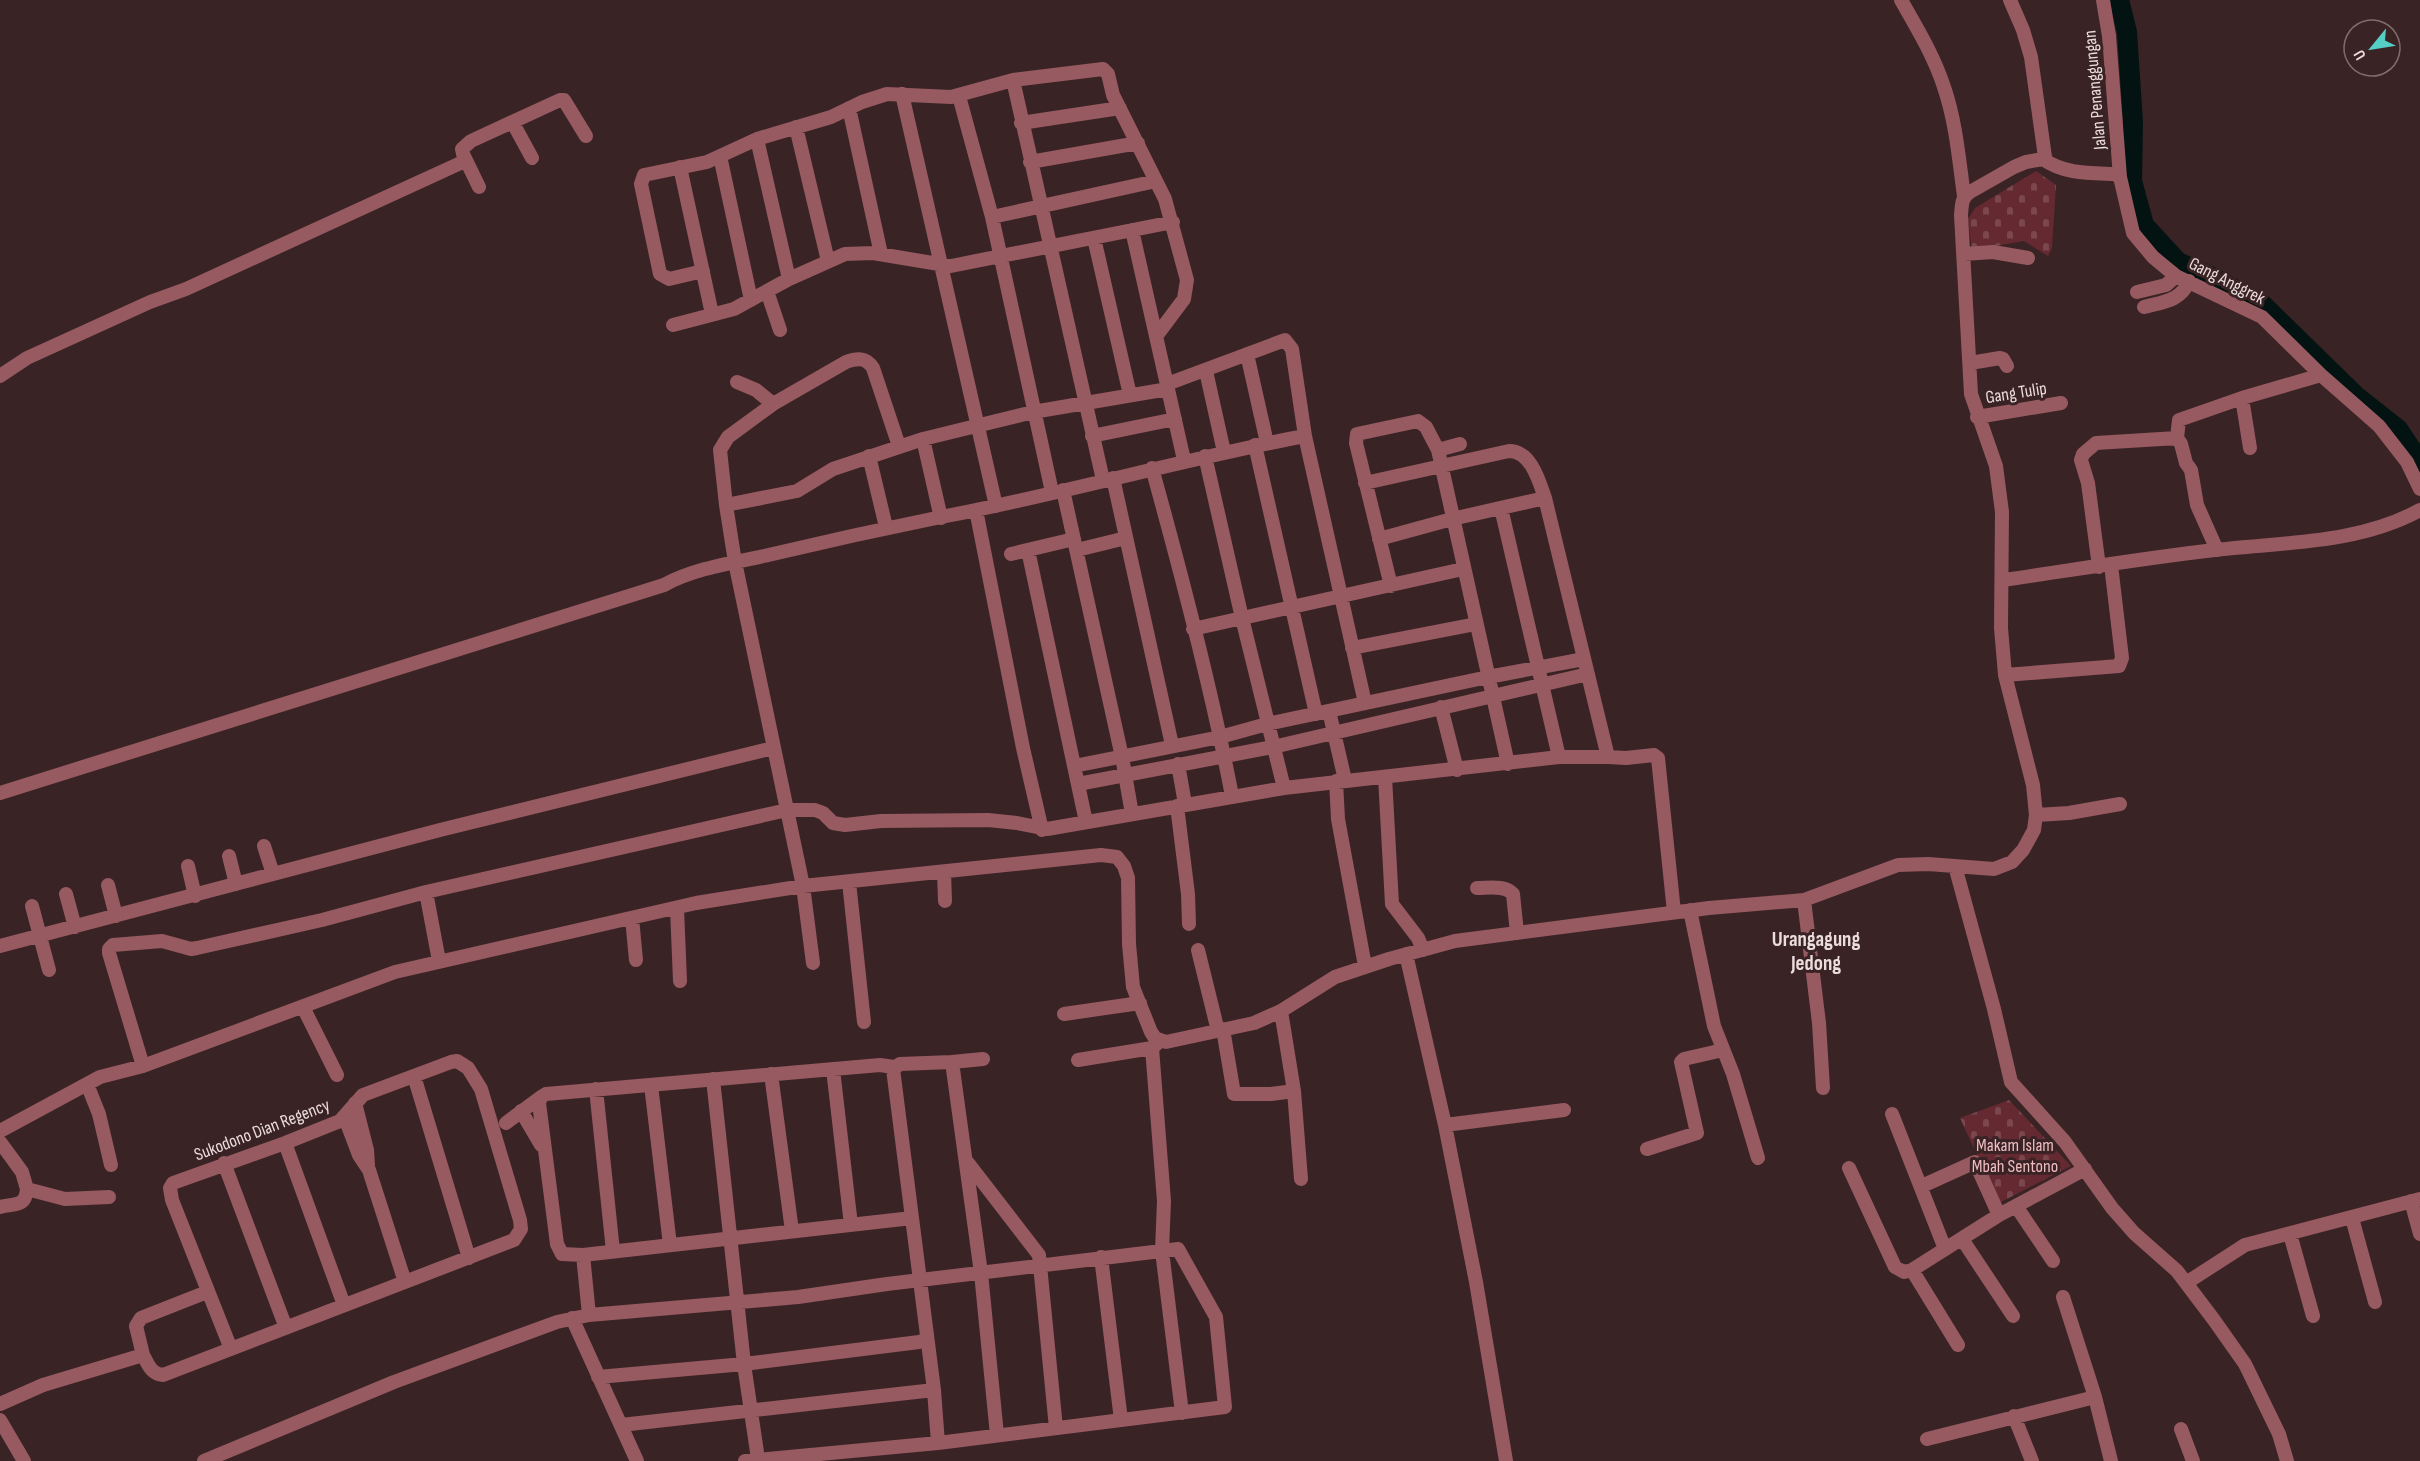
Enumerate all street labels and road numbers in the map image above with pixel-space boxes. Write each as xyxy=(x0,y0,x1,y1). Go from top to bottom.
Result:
street label: Jalan Penanggungan xyxy=(2079,29,2111,152)
street label: Gang Anggrek xyxy=(2185,253,2269,309)
street label: Gang Tulip xyxy=(1984,378,2048,408)
street label: Sukodono Dian Regency xyxy=(191,1094,333,1166)

